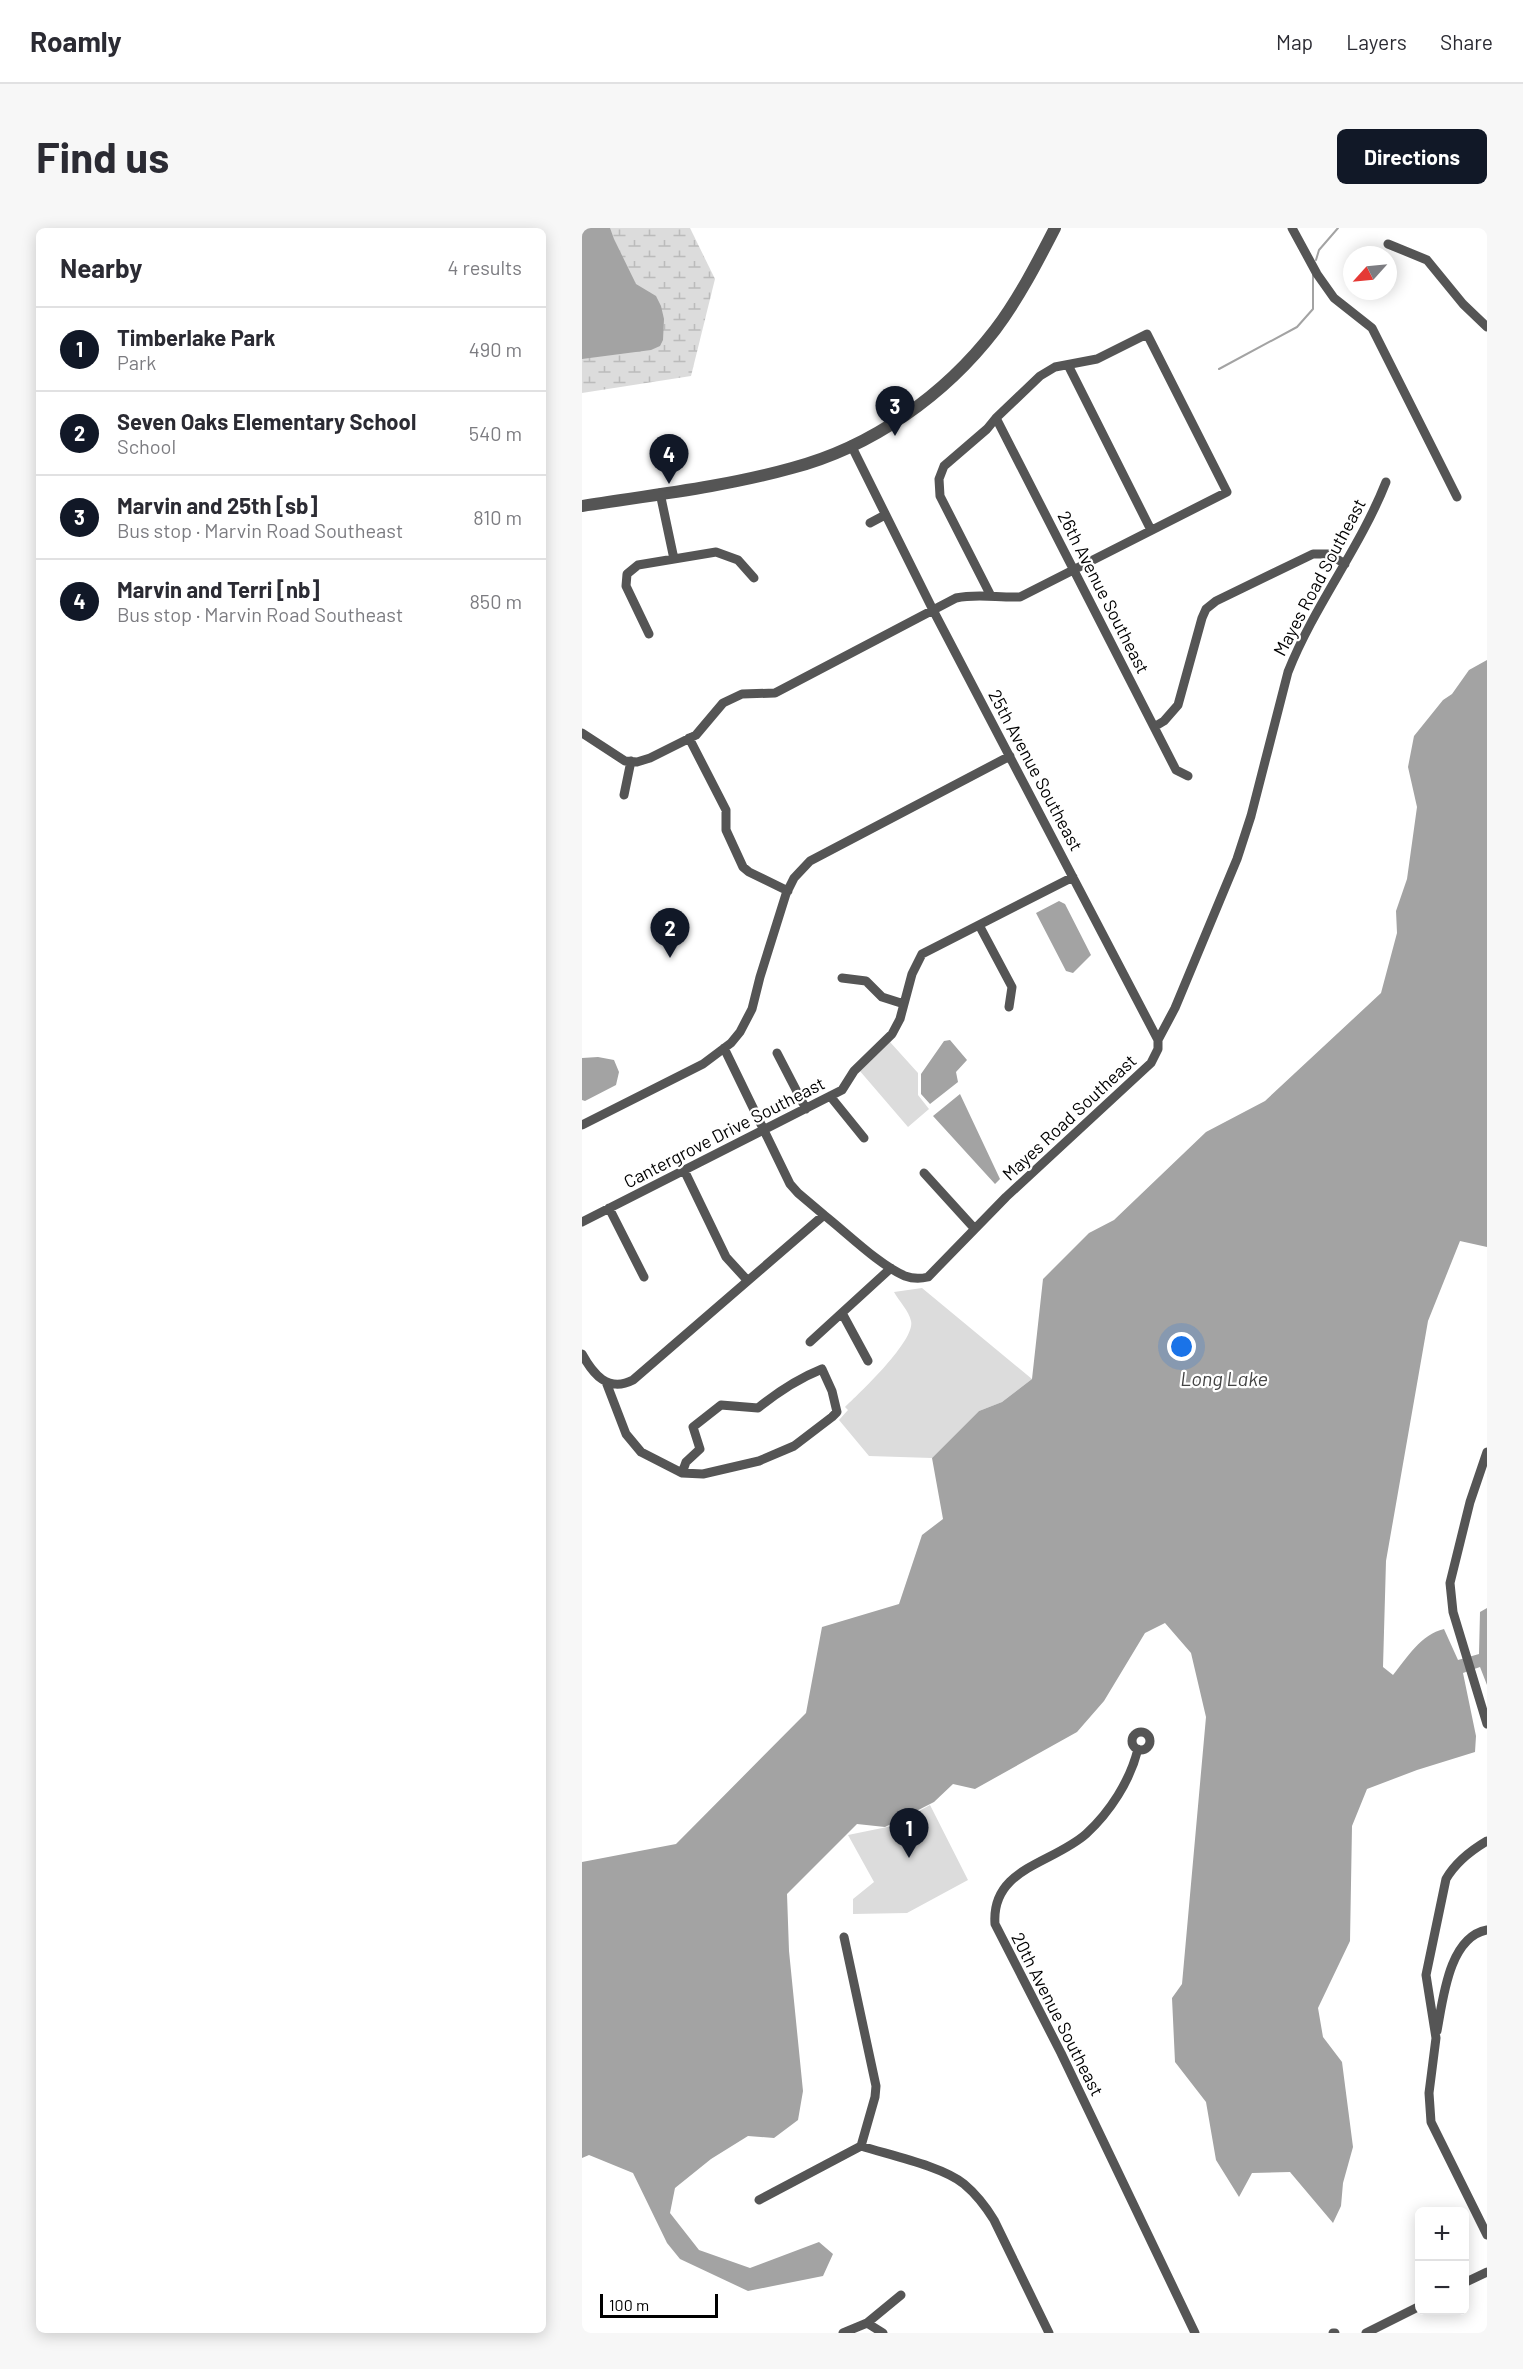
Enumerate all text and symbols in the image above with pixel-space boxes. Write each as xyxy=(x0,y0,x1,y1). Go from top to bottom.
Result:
text: Roamly xyxy=(30,24,122,58)
text: Map xyxy=(1276,29,1313,54)
text: Layers xyxy=(1346,29,1407,54)
text: Share xyxy=(1440,29,1493,54)
button: Directions xyxy=(1337,129,1487,184)
text: Find us xyxy=(36,131,169,181)
north arrow xyxy=(1343,246,1397,300)
text: Nearby xyxy=(60,252,142,283)
text: 4 results xyxy=(447,255,522,279)
text: Timberlake Park xyxy=(117,324,275,350)
text: 1 xyxy=(76,337,83,361)
text: 490 m xyxy=(469,337,522,361)
text: Park xyxy=(117,350,156,374)
pin: 3 xyxy=(876,386,914,436)
text: Seven Oaks Elementary School xyxy=(117,408,416,434)
text: 2 xyxy=(74,421,85,445)
text: 540 m xyxy=(469,421,522,445)
text: School xyxy=(117,434,176,458)
pin: 4 xyxy=(650,434,688,484)
text: Marvin and 25th [sb] xyxy=(117,492,318,518)
street label: Mayes Road Southeast xyxy=(1268,495,1370,659)
text: 3 xyxy=(74,505,85,529)
text: 810 m xyxy=(473,505,522,529)
street label: 26th Avenue Southeast xyxy=(1053,507,1155,677)
text: Bus stop · Marvin Road Southeast xyxy=(117,518,403,542)
text: Marvin and Terri [nb] xyxy=(117,576,320,602)
text: 4 xyxy=(73,589,86,613)
text: 850 m xyxy=(469,589,522,613)
text: Bus stop · Marvin Road Southeast xyxy=(117,602,403,626)
street label: 25th Avenue Southeast xyxy=(984,686,1088,854)
pin: 2 xyxy=(650,908,689,958)
street label: Mayes Road Southeast xyxy=(997,1049,1141,1185)
street label: Cantergrove Drive Southeast xyxy=(620,1072,828,1192)
your location xyxy=(1167,1332,1196,1361)
water label: Long Lake xyxy=(1180,1366,1268,1390)
pin: 1 xyxy=(890,1808,928,1858)
street label: 20th Avenue Southeast xyxy=(1007,1929,1109,2099)
map controls xyxy=(1415,2207,1469,2315)
button: + xyxy=(1415,2207,1469,2261)
button: − xyxy=(1415,2261,1469,2315)
scale bar xyxy=(600,2291,718,2318)
text: 100 m xyxy=(609,2295,649,2314)

